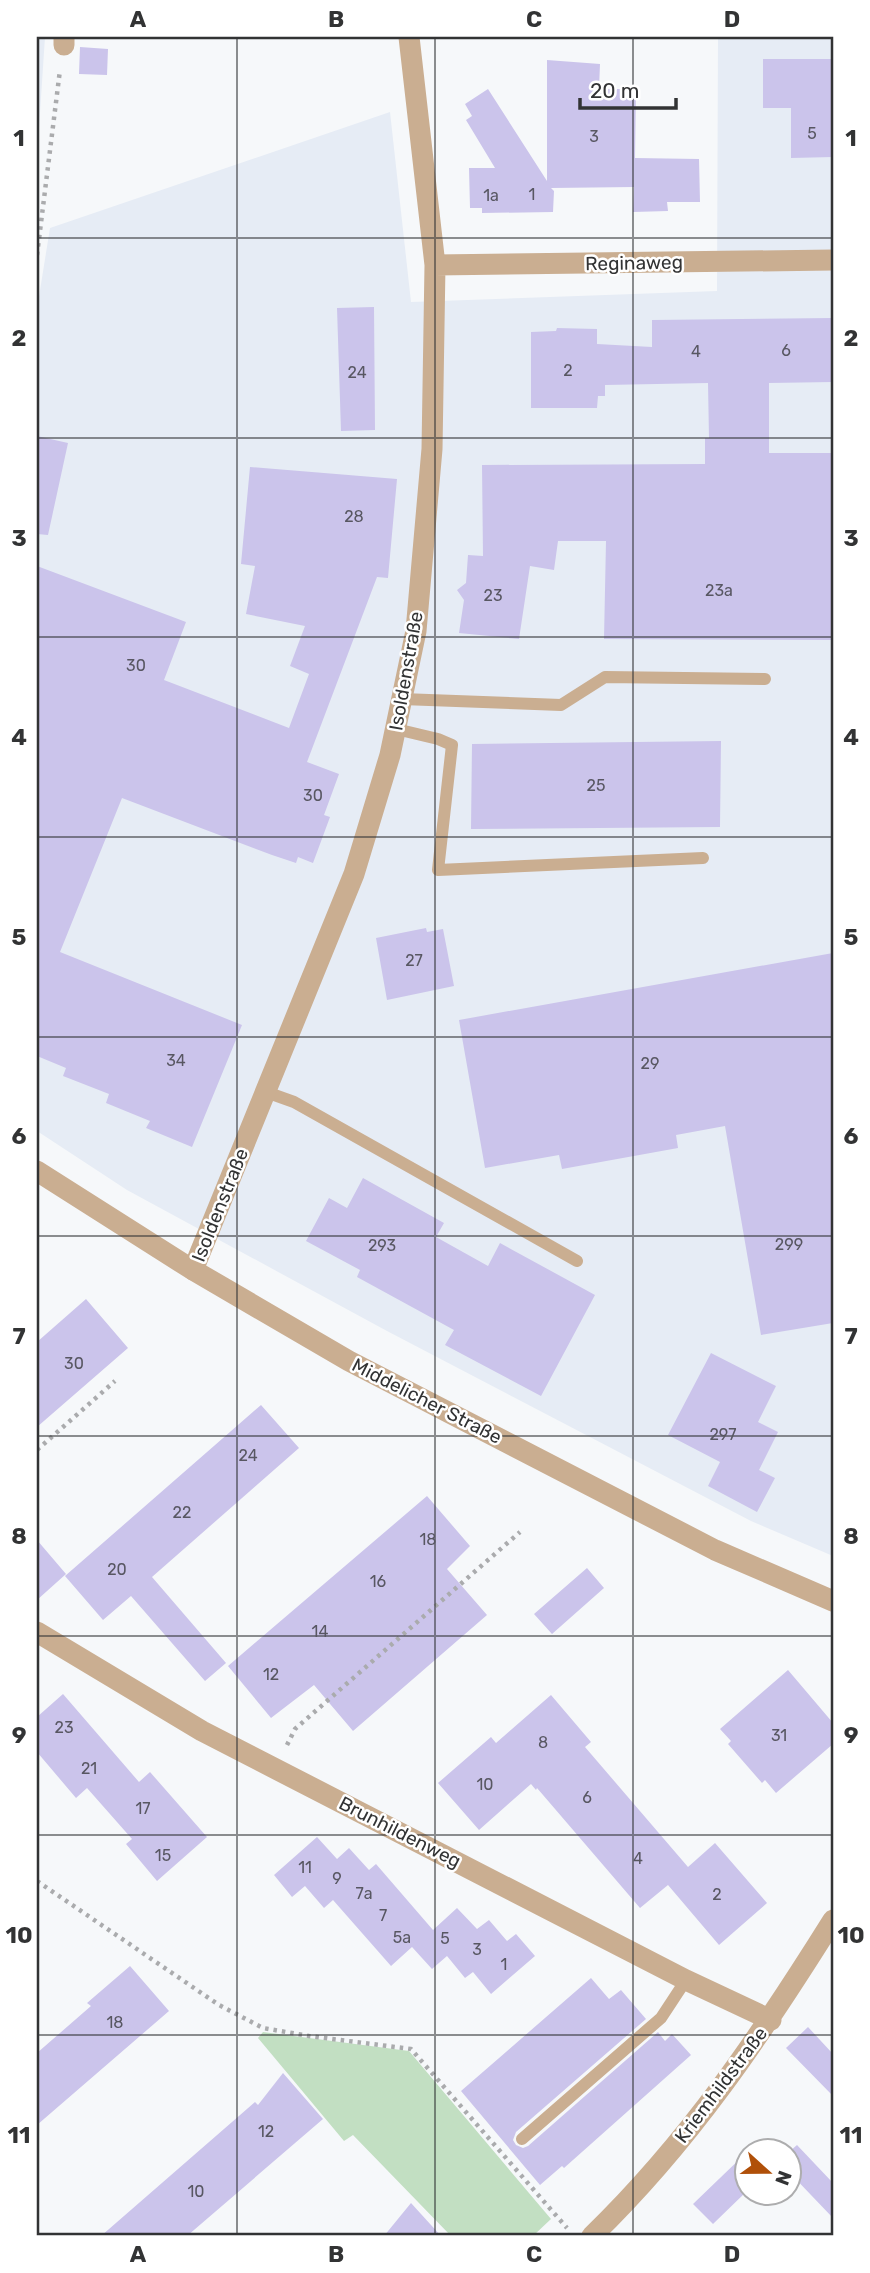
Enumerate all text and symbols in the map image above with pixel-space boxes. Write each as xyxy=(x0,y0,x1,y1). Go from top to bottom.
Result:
text: A xyxy=(130,5,147,33)
text: B xyxy=(328,5,344,33)
text: C xyxy=(526,5,542,33)
text: D xyxy=(724,5,740,33)
scale bar xyxy=(580,66,676,110)
text: 20 m xyxy=(590,78,639,103)
text: 1 xyxy=(13,124,25,152)
house number: 5 xyxy=(807,124,817,143)
text: 1 xyxy=(845,124,857,152)
house number: 3 xyxy=(589,127,599,146)
house number: 1 xyxy=(529,185,535,204)
house number: 1a xyxy=(483,186,499,205)
street label: Reginaweg xyxy=(585,251,683,275)
text: 2 xyxy=(12,324,26,352)
text: 2 xyxy=(844,324,858,352)
house number: 6 xyxy=(781,341,791,360)
house number: 4 xyxy=(691,342,701,361)
house number: 2 xyxy=(563,361,573,380)
house number: 24 xyxy=(347,363,367,382)
house number: 28 xyxy=(344,507,364,526)
text: 3 xyxy=(11,524,27,552)
text: 3 xyxy=(843,524,859,552)
house number: 23a xyxy=(705,581,733,600)
house number: 23 xyxy=(483,586,503,605)
street label: Isoldenstraße xyxy=(384,610,428,732)
house number: 30 xyxy=(126,656,146,675)
text: 4 xyxy=(11,723,27,751)
text: 4 xyxy=(843,723,859,751)
house number: 25 xyxy=(587,776,605,795)
house number: 30 xyxy=(303,786,323,805)
text: 5 xyxy=(12,923,27,951)
text: 5 xyxy=(844,923,859,951)
house number: 27 xyxy=(405,951,423,970)
house number: 34 xyxy=(166,1051,186,1070)
house number: 29 xyxy=(641,1054,659,1073)
text: 6 xyxy=(12,1122,27,1150)
text: 6 xyxy=(844,1122,859,1150)
street label: Isoldenstraße xyxy=(187,1145,253,1265)
house number: 299 xyxy=(775,1235,803,1254)
house number: 293 xyxy=(368,1236,396,1255)
text: 7 xyxy=(12,1322,26,1350)
text: 7 xyxy=(844,1322,858,1350)
street label: Middelicher Straße xyxy=(348,1353,506,1449)
house number: 30 xyxy=(64,1354,84,1373)
house number: 297 xyxy=(709,1425,737,1444)
house number: 24 xyxy=(238,1446,258,1465)
house number: 22 xyxy=(173,1503,191,1522)
text: 8 xyxy=(11,1522,27,1550)
text: 8 xyxy=(843,1522,859,1550)
house number: 18 xyxy=(419,1530,437,1549)
house number: 20 xyxy=(107,1560,127,1579)
house number: 16 xyxy=(370,1572,387,1591)
house number: 14 xyxy=(312,1622,328,1641)
house number: 12 xyxy=(263,1665,279,1684)
house number: 23 xyxy=(54,1718,74,1737)
text: 9 xyxy=(12,1721,26,1749)
text: 9 xyxy=(844,1721,858,1749)
house number: 31 xyxy=(771,1726,787,1745)
house number: 8 xyxy=(538,1733,548,1752)
house number: 21 xyxy=(81,1759,97,1778)
house number: 10 xyxy=(476,1775,494,1794)
house number: 6 xyxy=(582,1788,592,1807)
street label: Brunhildenweg xyxy=(335,1791,465,1873)
house number: 17 xyxy=(135,1799,151,1818)
house number: 15 xyxy=(155,1846,171,1865)
house number: 4 xyxy=(633,1849,643,1868)
house number: 11 xyxy=(298,1858,312,1877)
house number: 9 xyxy=(332,1869,342,1888)
house number: 7a xyxy=(355,1884,373,1903)
house number: 2 xyxy=(712,1885,722,1904)
house number: 7 xyxy=(379,1906,387,1925)
text: 10 xyxy=(5,1921,33,1949)
text: 10 xyxy=(837,1921,865,1949)
house number: 5a xyxy=(393,1928,411,1947)
house number: 5 xyxy=(440,1929,450,1948)
house number: 3 xyxy=(472,1940,482,1959)
house number: 1 xyxy=(501,1955,507,1974)
house number: 18 xyxy=(106,2013,124,2032)
street label: Kriemhildstraße xyxy=(670,2022,772,2148)
text: 11 xyxy=(8,2121,30,2149)
text: 11 xyxy=(840,2121,862,2149)
house number: 12 xyxy=(258,2122,274,2141)
north arrow xyxy=(734,2136,804,2206)
text: N xyxy=(770,2167,797,2188)
house number: 10 xyxy=(187,2182,205,2201)
text: A xyxy=(130,2240,147,2268)
text: B xyxy=(328,2240,344,2268)
text: C xyxy=(526,2240,542,2268)
text: D xyxy=(724,2240,740,2268)

